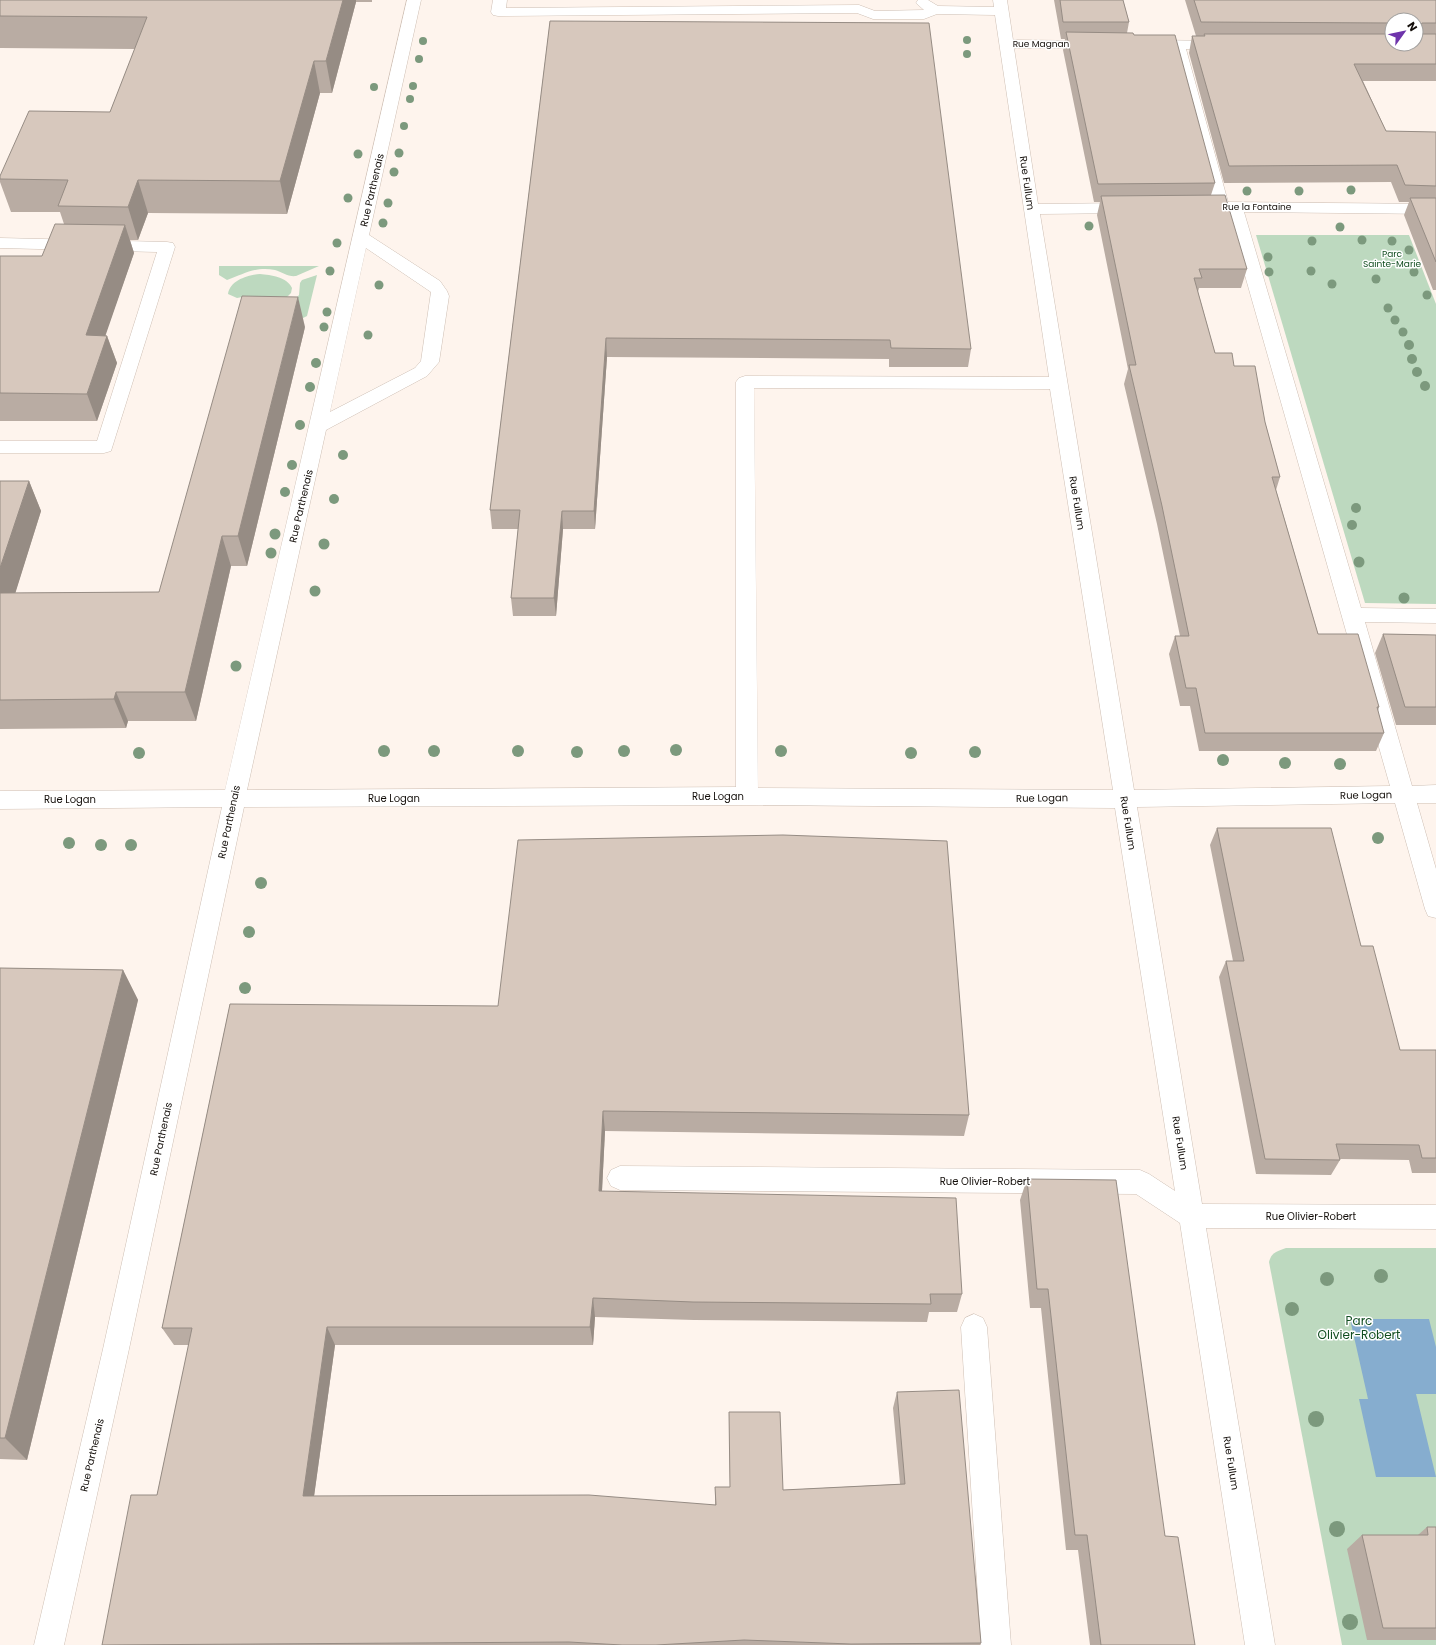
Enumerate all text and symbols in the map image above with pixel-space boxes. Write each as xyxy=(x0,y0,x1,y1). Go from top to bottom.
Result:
north arrow xyxy=(1384,12,1424,52)
text: N xyxy=(1403,19,1421,34)
street label: Rue Magnan xyxy=(1013,38,1070,50)
street label: Rue Parthenais xyxy=(356,152,388,228)
street label: Rue Fullum xyxy=(1016,155,1038,211)
street label: Rue la Fontaine xyxy=(1223,201,1292,213)
park label: Parc Sainte-Marie xyxy=(1363,248,1421,270)
street label: Rue Parthenais xyxy=(285,468,317,544)
street label: Rue Fullum xyxy=(1065,475,1089,531)
street label: Rue Parthenais xyxy=(214,784,244,860)
street label: Rue Logan xyxy=(1340,787,1392,803)
street label: Rue Logan xyxy=(692,789,744,804)
street label: Rue Logan xyxy=(1016,790,1068,806)
street label: Rue Logan xyxy=(368,791,420,806)
street label: Rue Logan xyxy=(44,792,96,807)
street label: Rue Fullum xyxy=(1116,795,1140,851)
street label: Rue Parthenais xyxy=(146,1101,176,1177)
street label: Rue Fullum xyxy=(1168,1115,1192,1171)
street label: Rue Olivier-Robert xyxy=(940,1174,1031,1189)
street label: Rue Olivier-Robert xyxy=(1266,1209,1357,1224)
park label: Parc Olivier-Robert xyxy=(1318,1312,1400,1343)
street label: Rue Parthenais xyxy=(76,1417,108,1493)
street label: Rue Fullum xyxy=(1219,1435,1243,1491)

